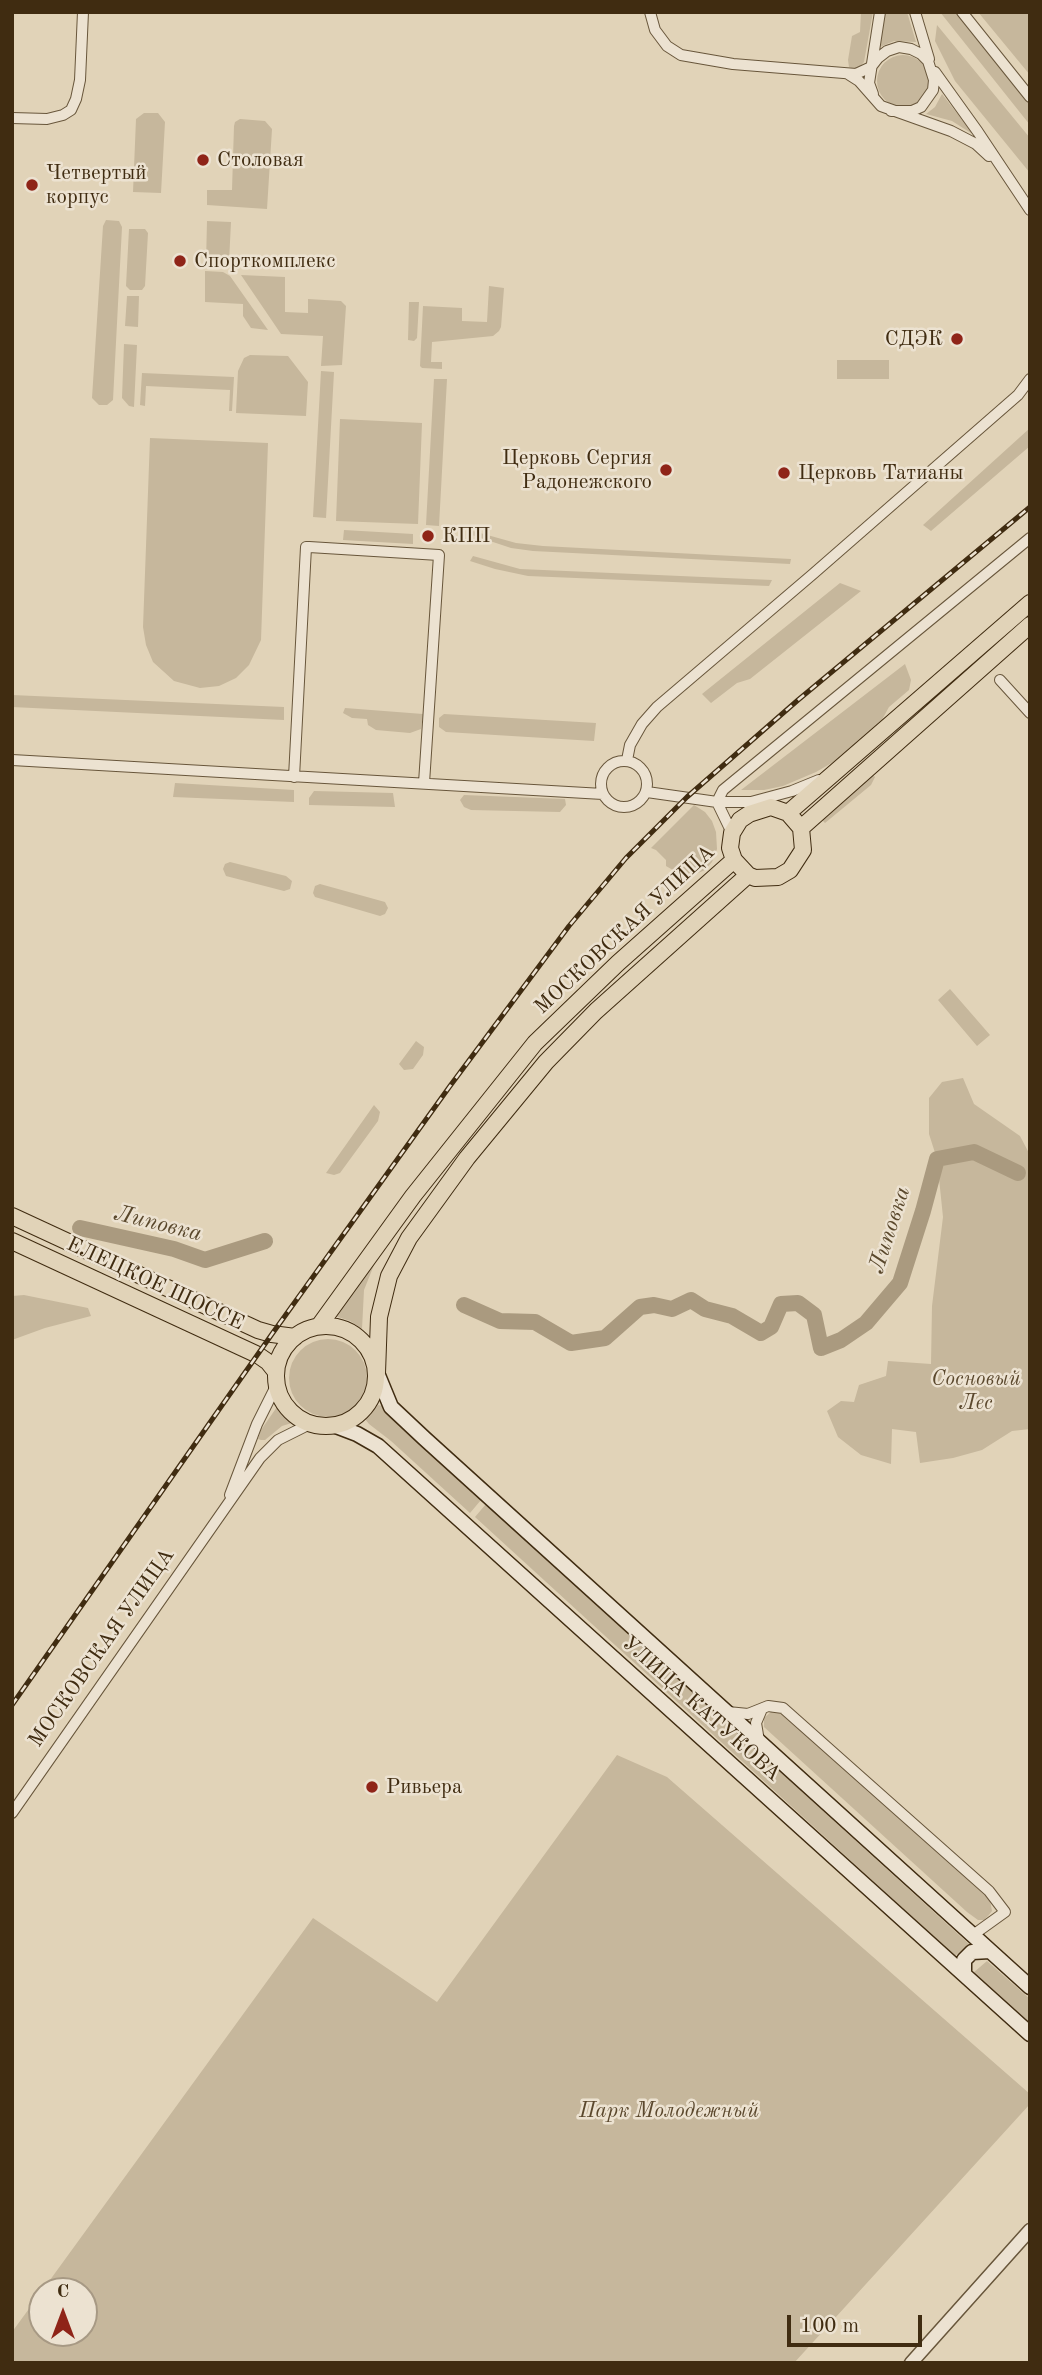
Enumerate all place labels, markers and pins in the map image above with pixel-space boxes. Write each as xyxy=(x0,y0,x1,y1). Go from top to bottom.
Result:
place label: Столовая xyxy=(217,147,304,173)
marker: Столовая xyxy=(195,152,211,168)
place label: Четвертый корпус xyxy=(46,160,147,210)
marker: Четвертый корпус xyxy=(24,177,40,193)
place label: Спорткомплекс xyxy=(194,248,335,274)
marker: Спорткомплекс xyxy=(172,253,188,269)
place label: СДЭК xyxy=(885,326,943,352)
marker: СДЭК xyxy=(949,331,965,347)
place label: Церковь Сергия Радонежского xyxy=(502,445,652,495)
place label: Церковь Татианы xyxy=(798,460,963,486)
marker: Церковь Сергия Радонежского xyxy=(658,462,674,478)
marker: Церковь Татианы xyxy=(776,465,792,481)
place label: КПП xyxy=(442,523,490,549)
marker: КПП xyxy=(420,528,436,544)
place label: Ривьера xyxy=(386,1774,462,1800)
marker: Ривьера xyxy=(364,1779,380,1795)

